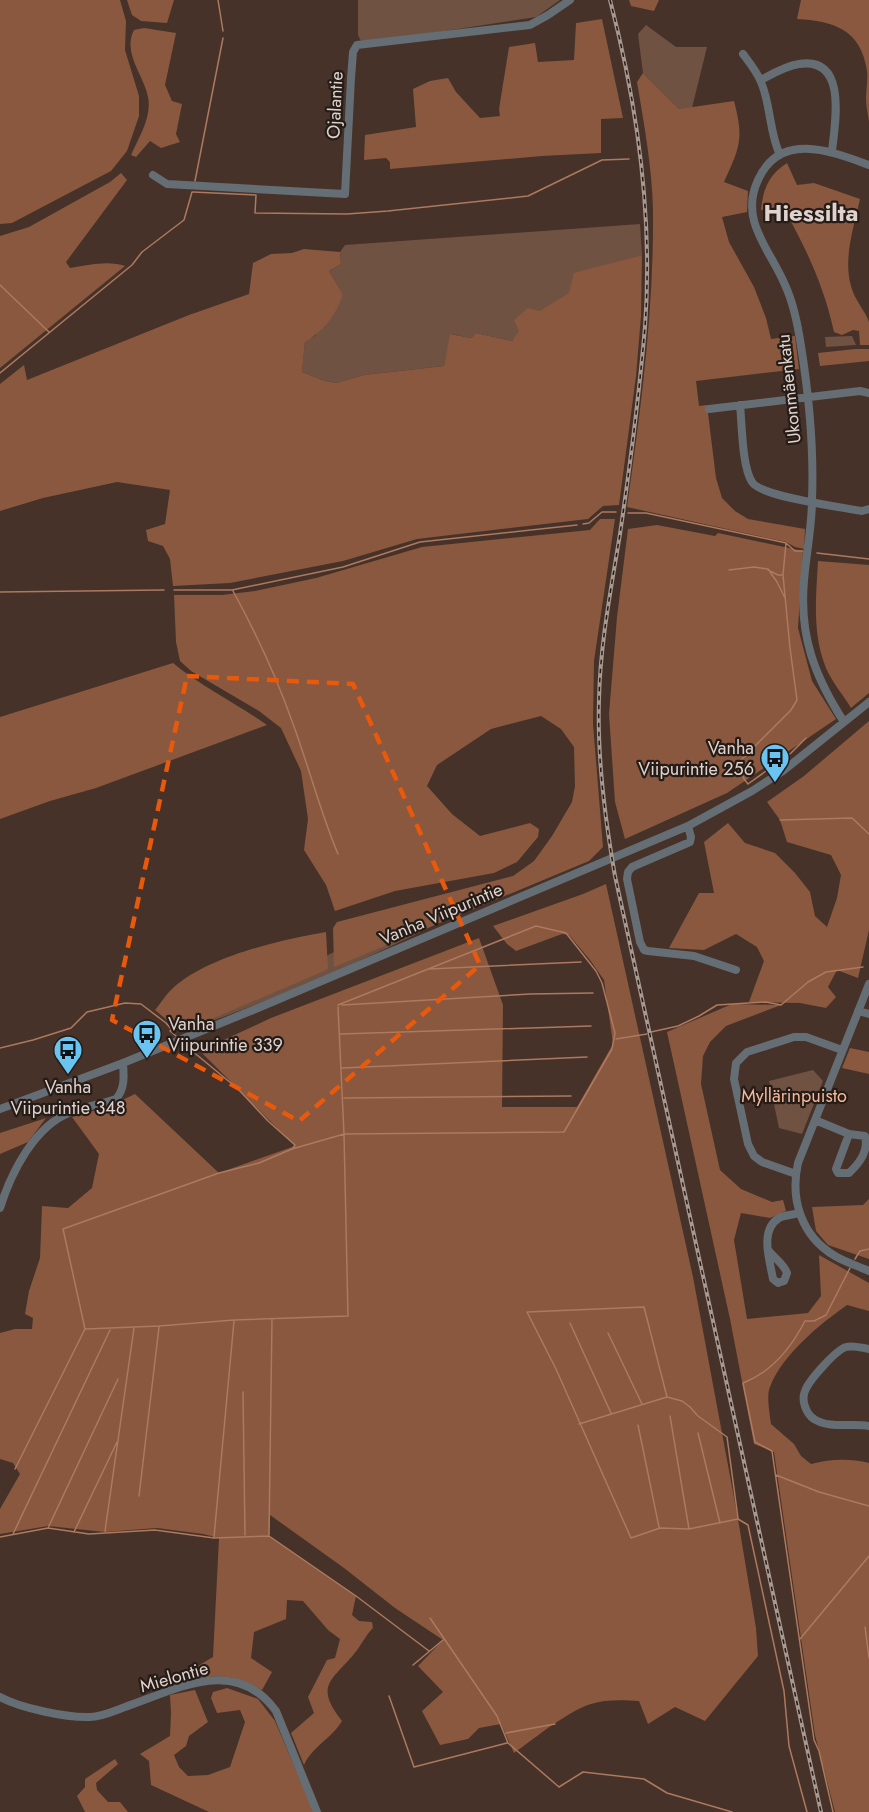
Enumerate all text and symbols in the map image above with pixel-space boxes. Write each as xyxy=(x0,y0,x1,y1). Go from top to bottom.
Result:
street label: Ojalantie xyxy=(320,70,350,140)
district label: Hiessilta xyxy=(764,195,858,230)
street label: Ukonmäenkatu xyxy=(770,333,808,445)
place label: Vanha Viipurintie 256 xyxy=(638,735,754,782)
bus stop icon: Vanha Viipurintie 256 xyxy=(759,742,791,784)
street label: Vanha Viipurintie xyxy=(376,876,506,952)
place label: Vanha Viipurintie 339 xyxy=(168,1011,283,1058)
bus stop icon: Vanha Viipurintie 339 xyxy=(131,1018,163,1060)
bus stop icon: Vanha Viipurintie 348 xyxy=(52,1034,84,1076)
place label: Vanha Viipurintie 348 xyxy=(10,1074,126,1121)
park label: Myllärinpuisto xyxy=(741,1083,847,1109)
street label: Mielontie xyxy=(137,1655,211,1699)

